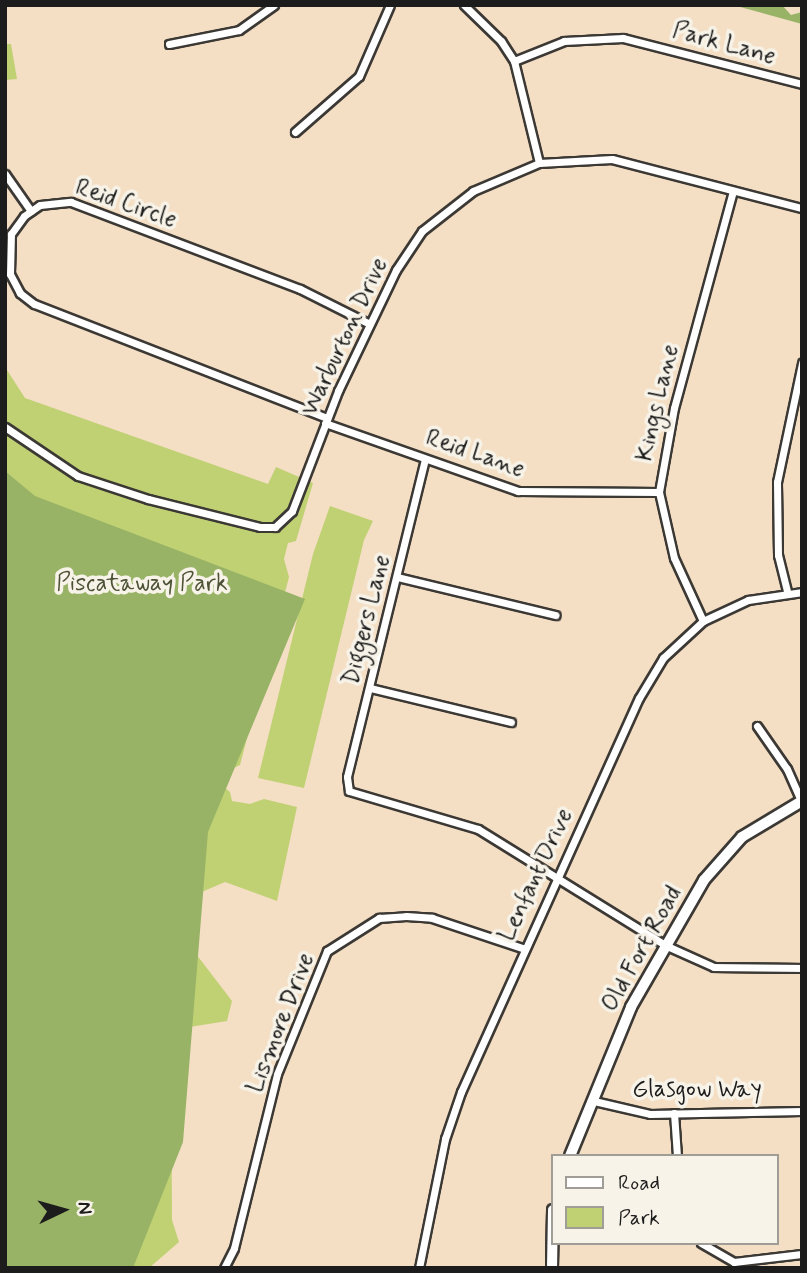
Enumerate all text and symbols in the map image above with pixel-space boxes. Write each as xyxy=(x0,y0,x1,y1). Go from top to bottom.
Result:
street label: Park Lane xyxy=(669,16,779,72)
street label: Reid Circle xyxy=(71,173,181,235)
street label: Warburton Drive xyxy=(296,253,394,421)
street label: Kings Lane xyxy=(631,343,685,463)
street label: Reid Lane xyxy=(423,424,527,484)
street label: Diggers Lane xyxy=(337,551,397,689)
park label: Piscataway Park xyxy=(56,570,228,598)
street label: Lenfant Drive xyxy=(493,805,579,945)
street label: Old Fort Road xyxy=(596,881,688,1017)
street label: Lismore Drive xyxy=(241,950,321,1096)
street label: Glasgow Way xyxy=(631,1076,763,1104)
legend xyxy=(552,1154,779,1245)
text: Road xyxy=(618,1169,660,1197)
north arrow xyxy=(28,1175,98,1245)
text: N xyxy=(71,1201,97,1216)
text: Park xyxy=(618,1204,660,1232)

